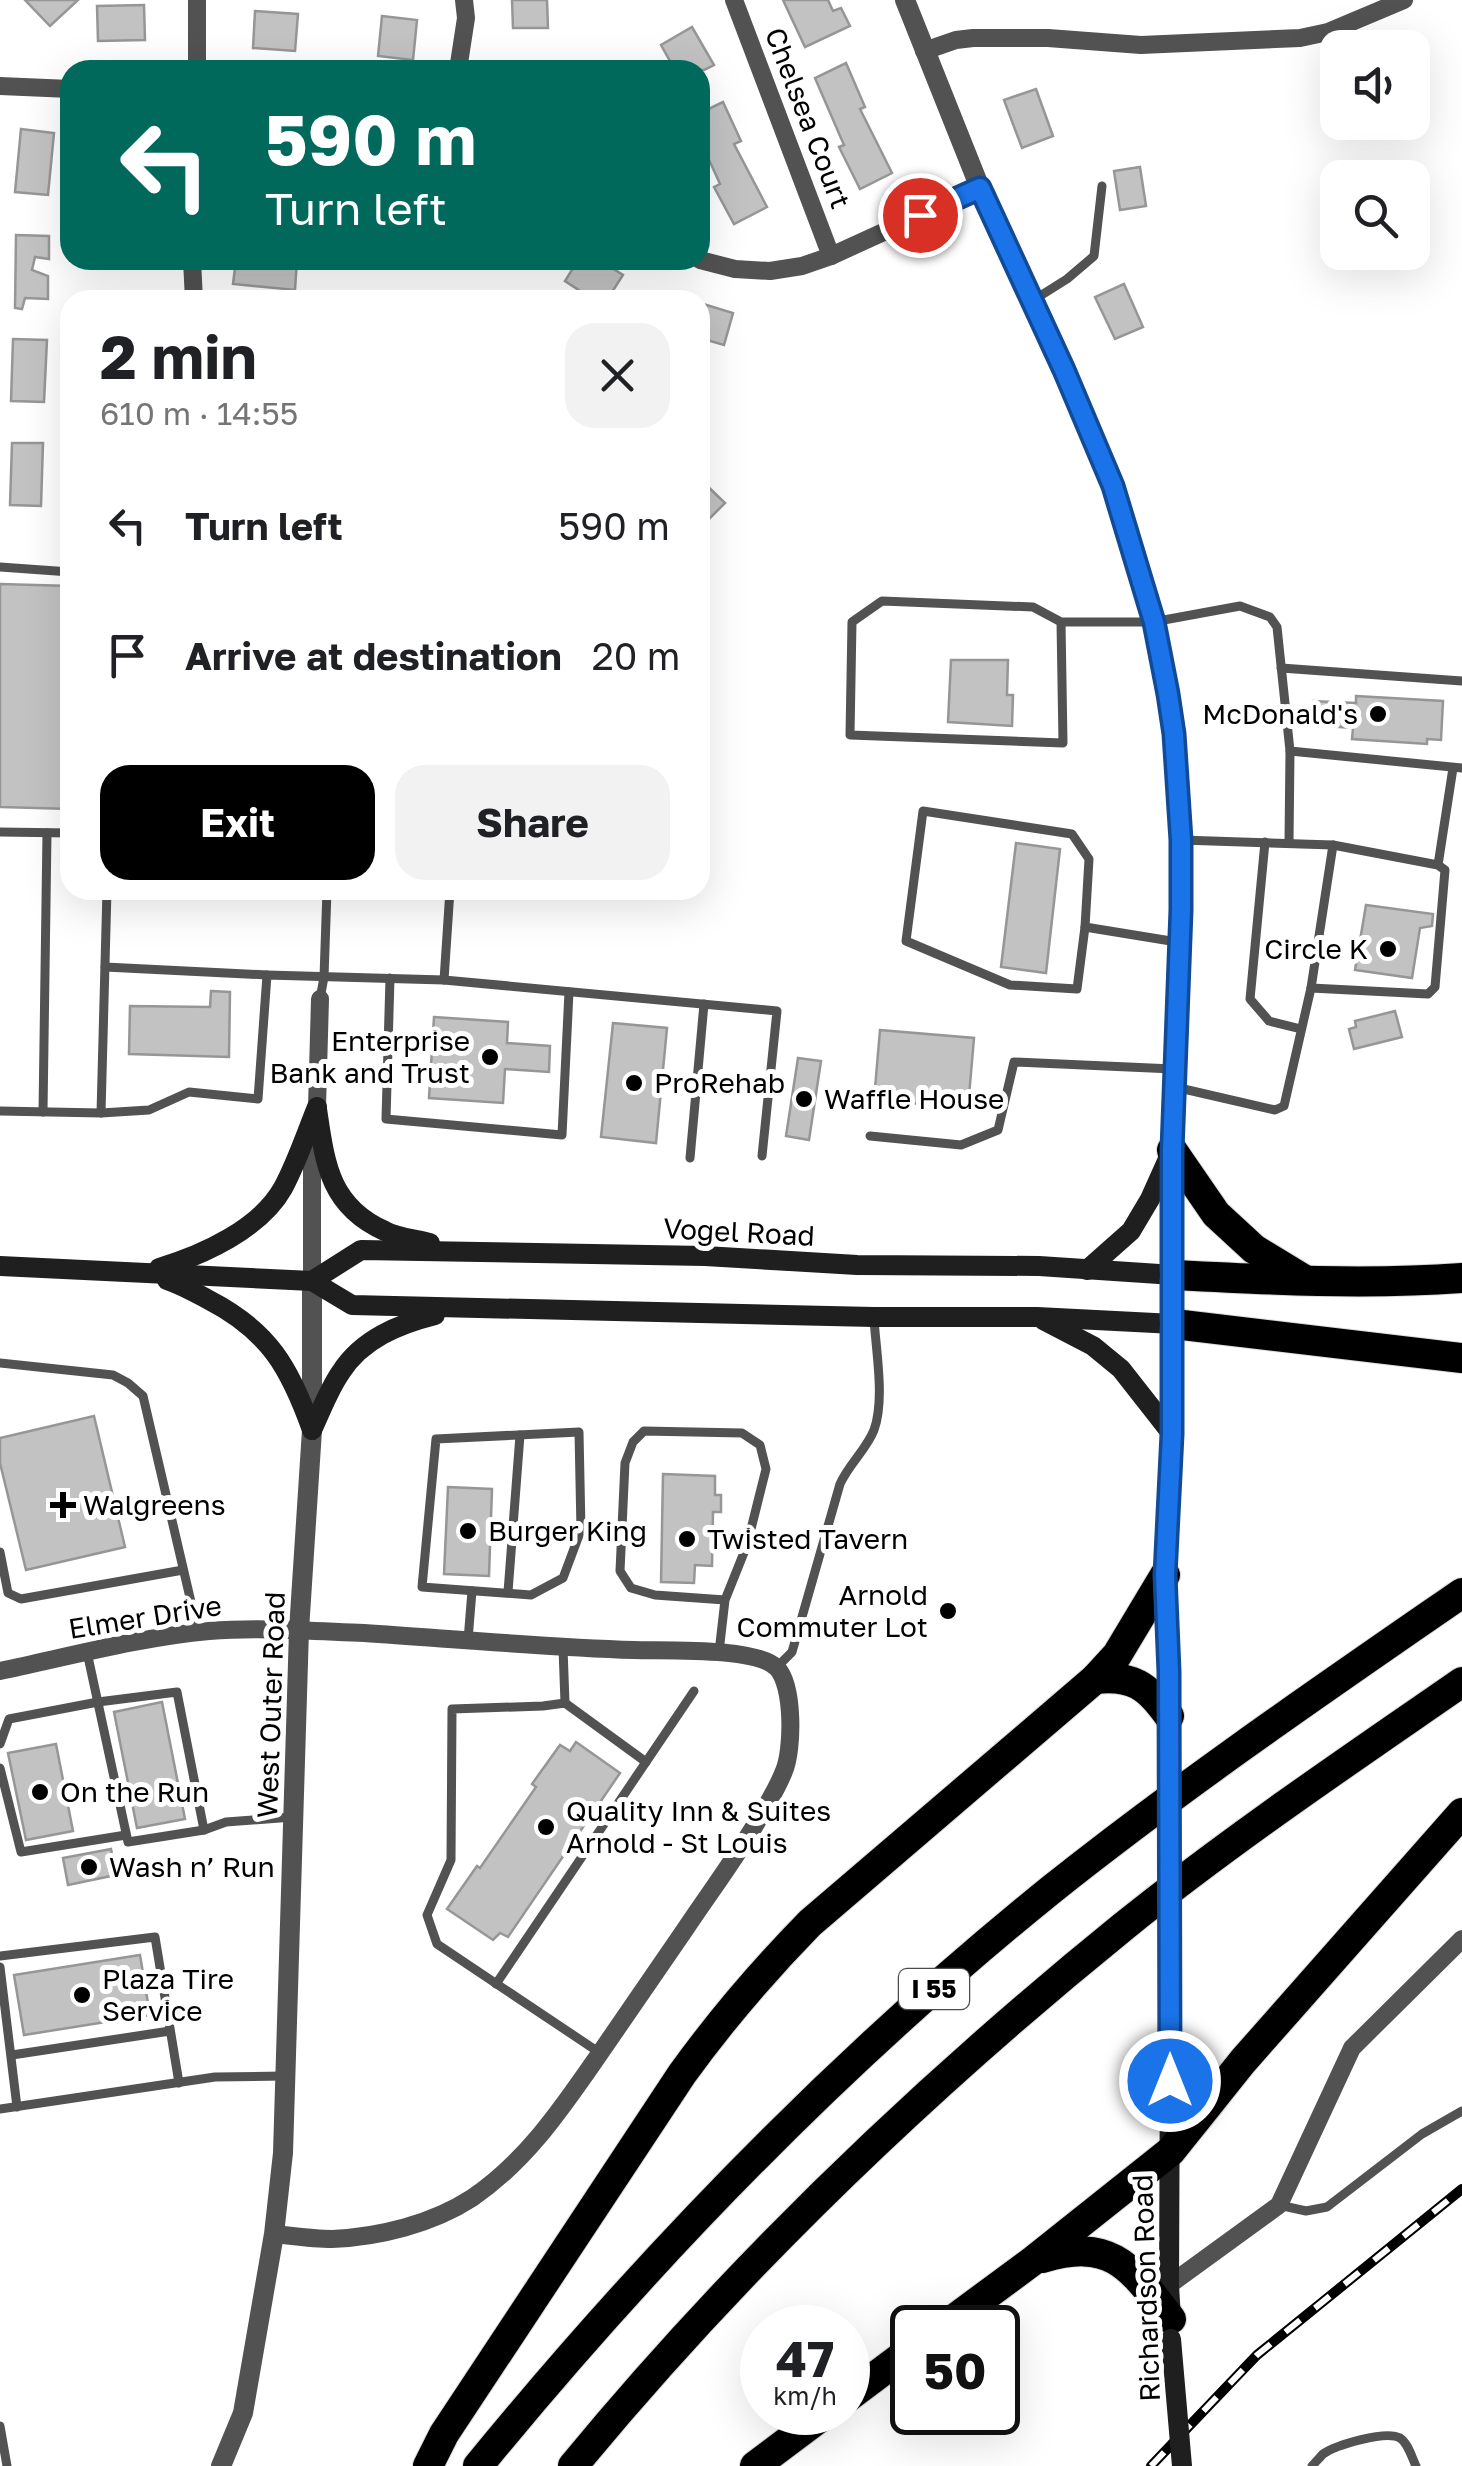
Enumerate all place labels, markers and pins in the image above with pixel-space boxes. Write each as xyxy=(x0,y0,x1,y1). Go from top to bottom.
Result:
pin xyxy=(878,173,963,258)
place label: McDonald's xyxy=(1202,697,1358,730)
marker: McDonald's xyxy=(1367,703,1389,725)
place label: Circle K xyxy=(1264,932,1368,965)
marker: Circle K xyxy=(1377,938,1399,960)
place label: Enterprise Bank and Trust xyxy=(269,1024,470,1089)
marker: Enterprise Bank and Trust xyxy=(479,1046,501,1068)
place label: ProRehab xyxy=(654,1066,785,1099)
marker: ProRehab xyxy=(623,1072,645,1094)
place label: Waffle House xyxy=(824,1082,1004,1115)
marker: Waffle House xyxy=(793,1088,815,1110)
place label: Walgreens xyxy=(83,1488,226,1521)
marker: Walgreens xyxy=(52,1494,74,1516)
place label: Burger King xyxy=(488,1514,647,1547)
marker: Burger King xyxy=(457,1520,479,1542)
place label: Twisted Tavern xyxy=(707,1522,908,1555)
marker: Twisted Tavern xyxy=(676,1528,698,1550)
place label: Arnold Commuter Lot xyxy=(737,1578,928,1643)
marker: Arnold Commuter Lot xyxy=(937,1600,959,1622)
place label: On the Run xyxy=(60,1775,209,1808)
marker: On the Run xyxy=(29,1781,51,1803)
place label: Quality Inn & Suites Arnold - St Louis xyxy=(566,1794,831,1859)
marker: Quality Inn & Suites Arnold - St Louis xyxy=(535,1816,557,1838)
place label: Wash n’ Run xyxy=(109,1850,275,1883)
marker: Wash n’ Run xyxy=(78,1856,100,1878)
place label: Plaza Tire Service xyxy=(102,1962,234,2027)
marker: Plaza Tire Service xyxy=(71,1984,93,2006)

